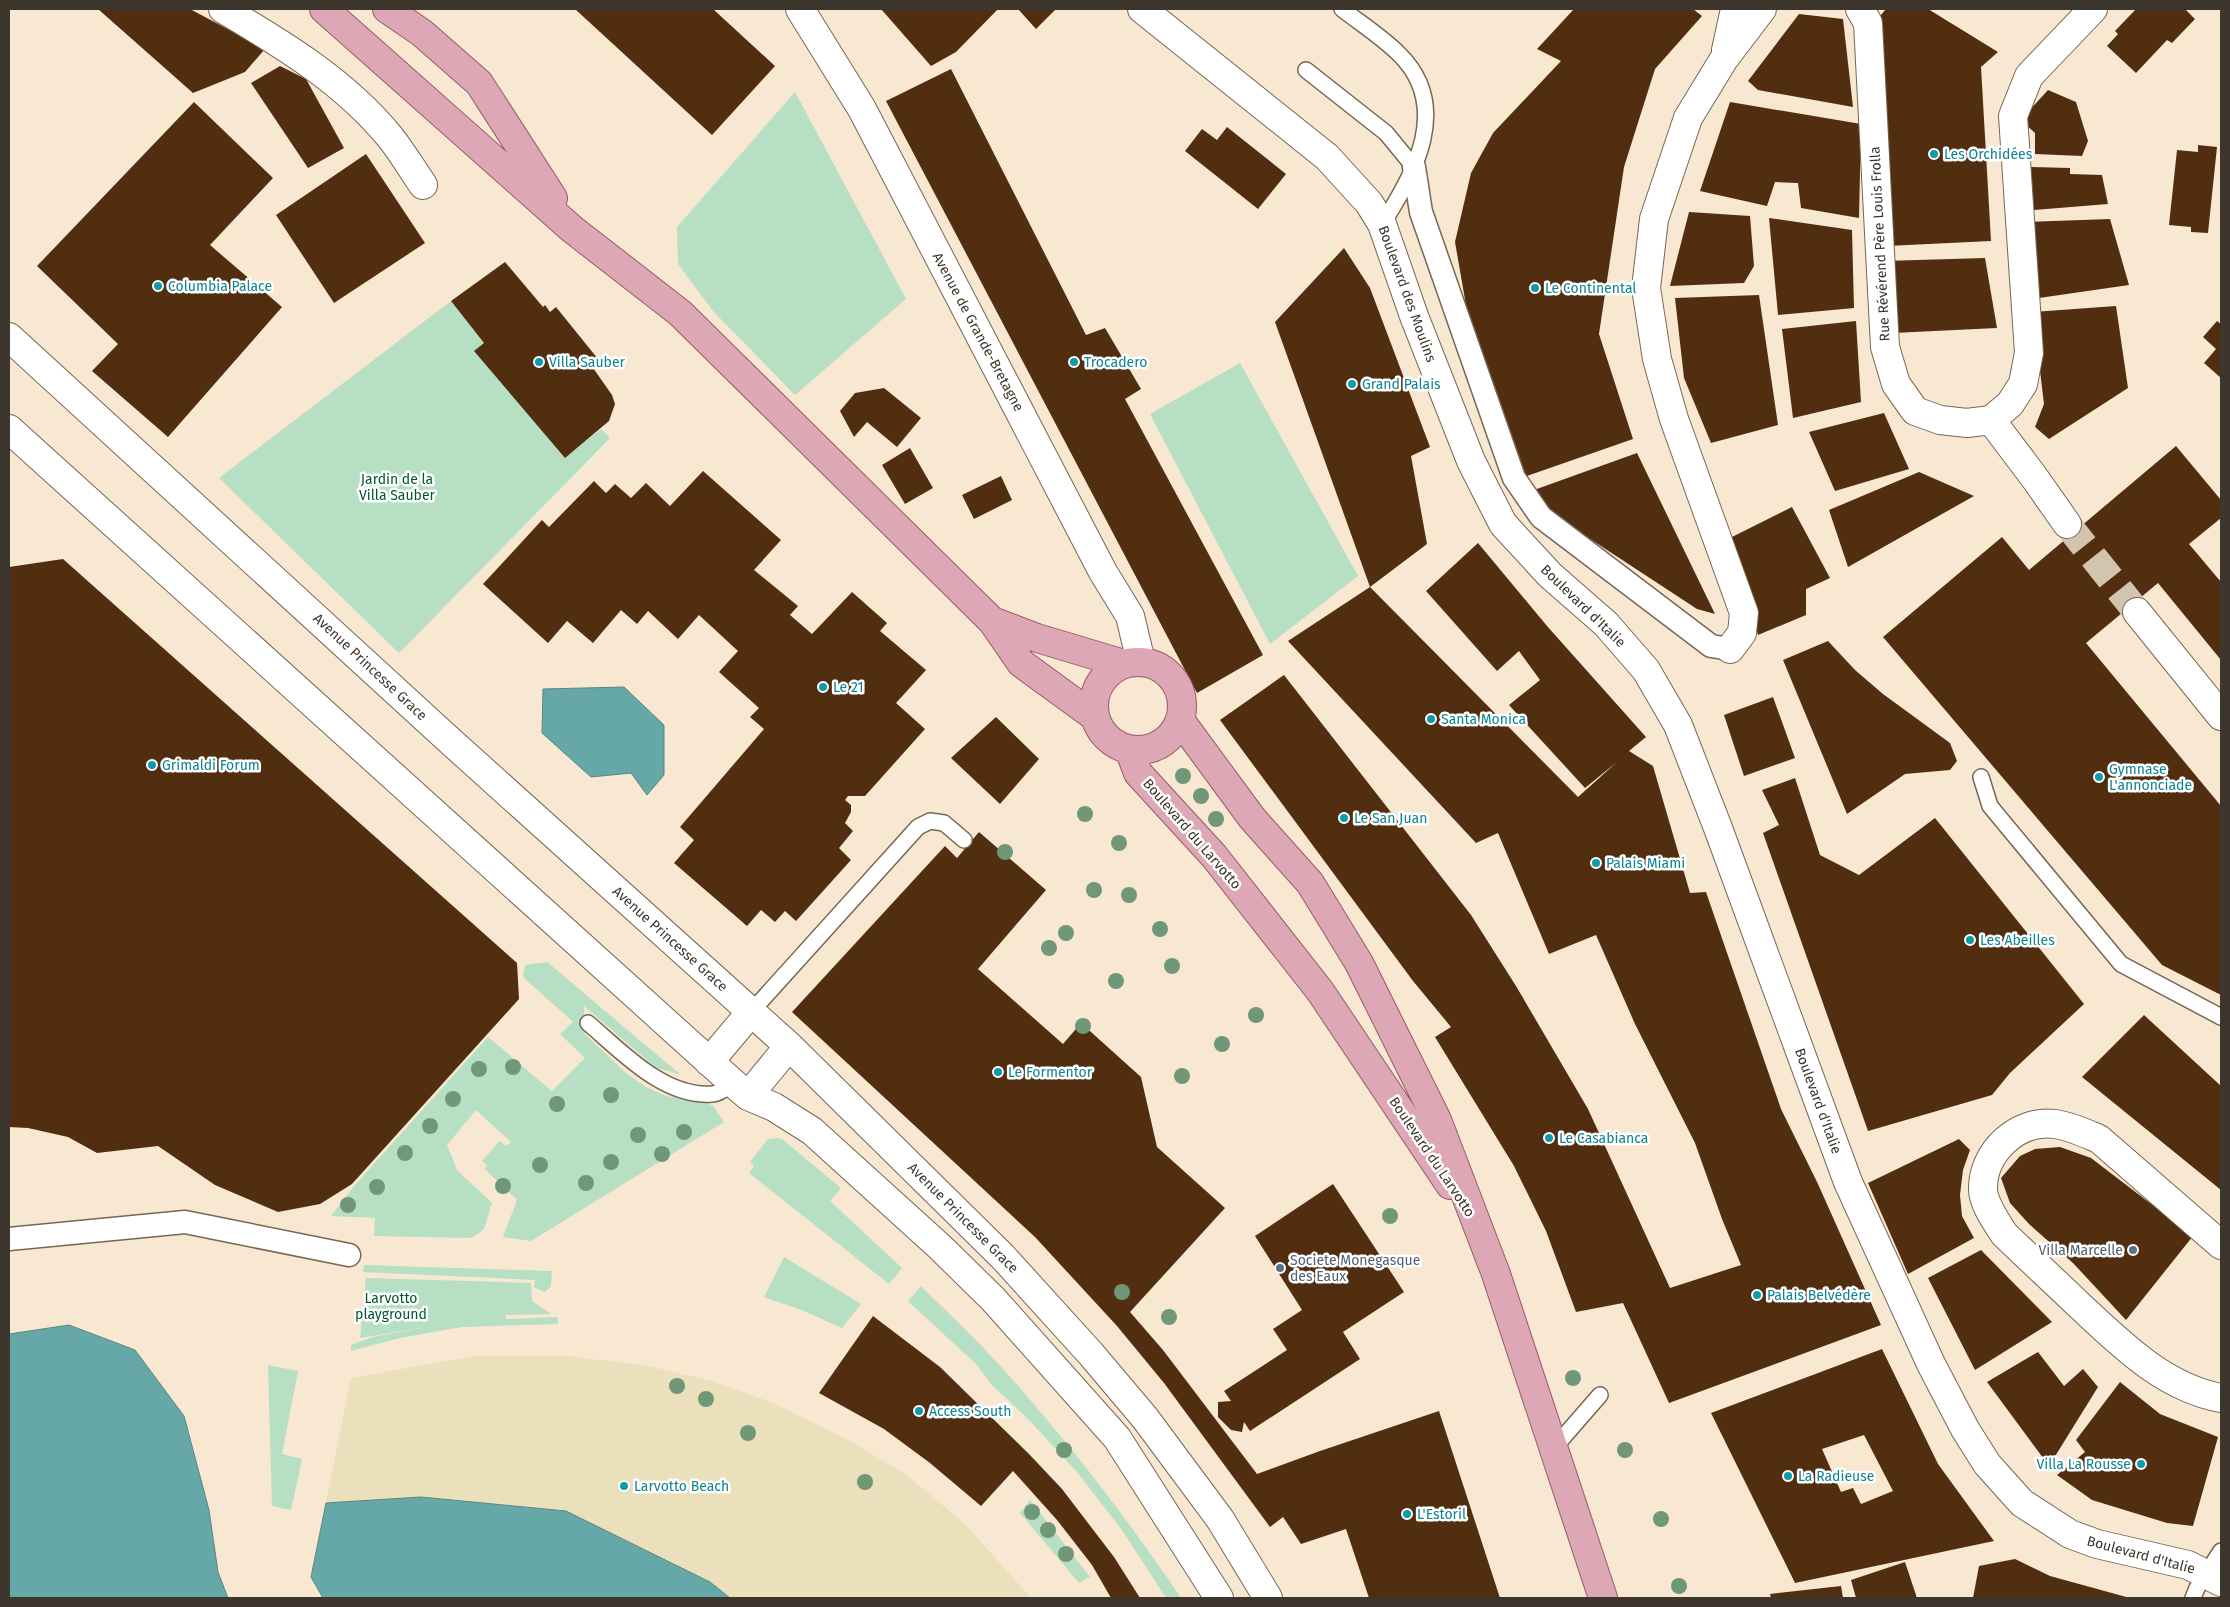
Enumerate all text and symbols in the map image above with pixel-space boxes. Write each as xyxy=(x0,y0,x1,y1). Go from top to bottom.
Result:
street label: Rue Révérend Père Louis Frolla xyxy=(1866,146,1894,342)
place label: Les Orchidées xyxy=(1944,146,2033,163)
marker: Les Orchidées xyxy=(1928,148,1940,160)
street label: Boulevard des Moulins xyxy=(1374,223,1440,365)
street label: Avenue de Grande-Bretagne xyxy=(929,250,1027,414)
place label: Columbia Palace xyxy=(168,278,272,295)
marker: Columbia Palace xyxy=(152,280,164,292)
place label: Le Continental xyxy=(1545,280,1636,297)
marker: Le Continental xyxy=(1529,282,1541,294)
place label: Villa Sauber xyxy=(549,354,626,371)
place label: Trocadero xyxy=(1084,354,1147,371)
marker: Villa Sauber xyxy=(533,356,545,368)
marker: Trocadero xyxy=(1068,356,1080,368)
place label: Grand Palais xyxy=(1362,376,1441,393)
marker: Grand Palais xyxy=(1346,378,1358,390)
park label: Jardin de la Villa Sauber xyxy=(359,471,436,504)
street label: Boulevard d'Italie xyxy=(1537,561,1629,651)
street label: Avenue Princesse Grace xyxy=(310,610,430,724)
place label: Le 21 xyxy=(833,679,864,696)
marker: Le 21 xyxy=(817,681,829,693)
place label: Santa Monica xyxy=(1441,711,1526,728)
marker: Santa Monica xyxy=(1425,713,1437,725)
place label: Grimaldi Forum xyxy=(162,757,260,774)
marker: Grimaldi Forum xyxy=(146,759,158,771)
place label: Gymnase L'annonciade xyxy=(2109,761,2192,794)
marker: Gymnase L'annonciade xyxy=(2093,771,2105,783)
street label: Boulevard du Larvotto xyxy=(1139,775,1245,893)
place label: Le San Juan xyxy=(1354,810,1427,827)
marker: Le San Juan xyxy=(1338,812,1350,824)
place label: Palais Miami xyxy=(1606,855,1685,872)
marker: Palais Miami xyxy=(1590,857,1602,869)
street label: Avenue Princesse Grace xyxy=(609,883,731,995)
place label: Les Abeilles xyxy=(1980,932,2055,949)
marker: Les Abeilles xyxy=(1964,934,1976,946)
street label: Boulevard d'Italie xyxy=(1791,1046,1845,1156)
place label: Le Formentor xyxy=(1008,1064,1093,1081)
marker: Le Formentor xyxy=(992,1066,1004,1078)
street label: Boulevard du Larvotto xyxy=(1386,1094,1478,1220)
place label: Le Casabianca xyxy=(1559,1130,1648,1147)
marker: Le Casabianca xyxy=(1543,1132,1555,1144)
street label: Avenue Princesse Grace xyxy=(904,1159,1022,1277)
place label: Villa Marcelle xyxy=(2039,1242,2123,1259)
marker: Villa Marcelle xyxy=(2127,1244,2139,1256)
place label: Societe Monegasque des Eaux xyxy=(1290,1252,1420,1285)
marker: Societe Monegasque des Eaux xyxy=(1274,1262,1286,1274)
place label: Palais Belvédère xyxy=(1767,1287,1871,1304)
marker: Palais Belvédère xyxy=(1751,1289,1763,1301)
park label: Larvotto playground xyxy=(355,1290,427,1323)
place label: Access South xyxy=(929,1403,1011,1420)
marker: Access South xyxy=(913,1405,925,1417)
place label: Villa La Rousse xyxy=(2037,1456,2131,1473)
marker: Villa La Rousse xyxy=(2135,1458,2147,1470)
place label: La Radieuse xyxy=(1798,1468,1874,1485)
marker: La Radieuse xyxy=(1782,1470,1794,1482)
place label: Larvotto Beach xyxy=(634,1478,729,1495)
marker: Larvotto Beach xyxy=(618,1480,630,1492)
place label: L'Estoril xyxy=(1417,1506,1466,1523)
marker: L'Estoril xyxy=(1401,1508,1413,1520)
street label: Boulevard d'Italie xyxy=(2085,1532,2197,1578)

